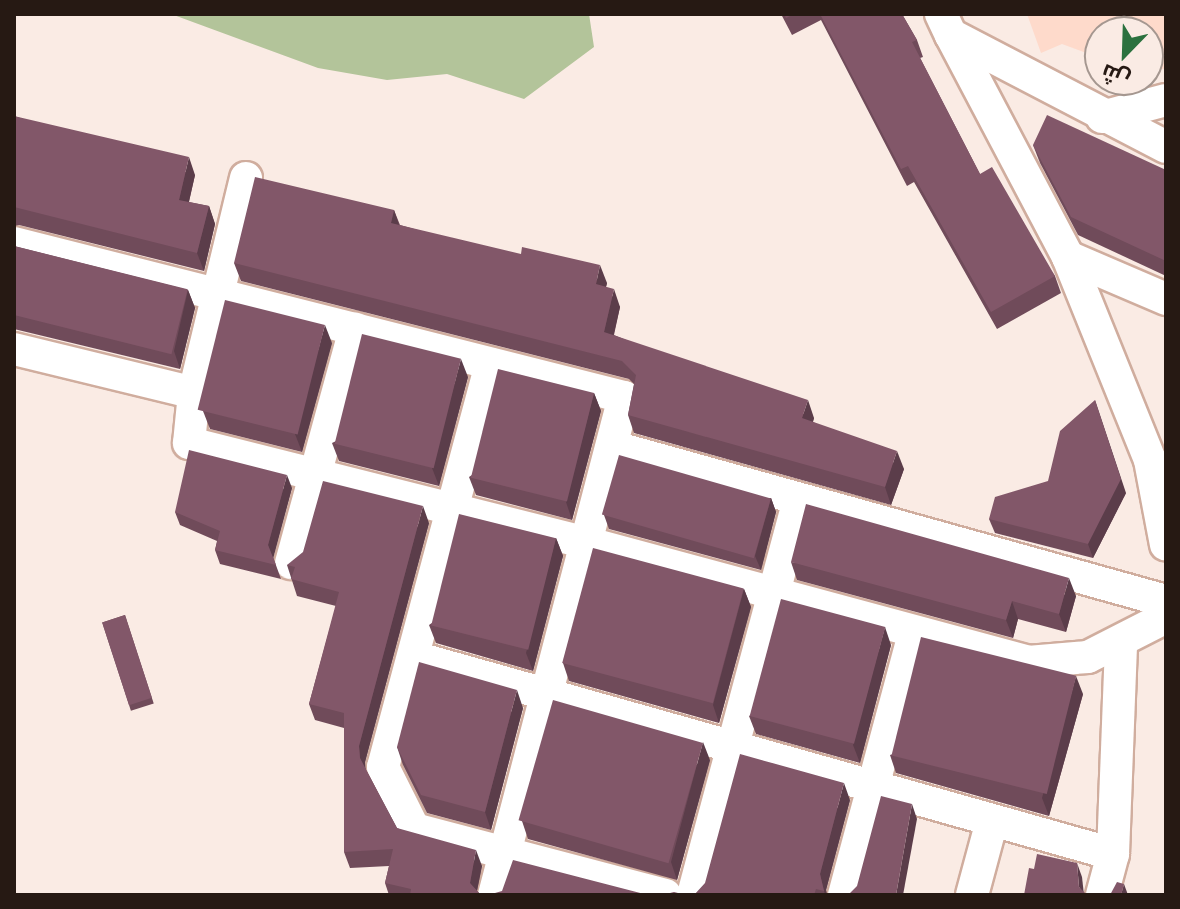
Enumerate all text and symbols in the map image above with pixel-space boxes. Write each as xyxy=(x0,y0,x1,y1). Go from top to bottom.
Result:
north arrow xyxy=(1084,16,1164,96)
text: ش xyxy=(1097,59,1133,94)

